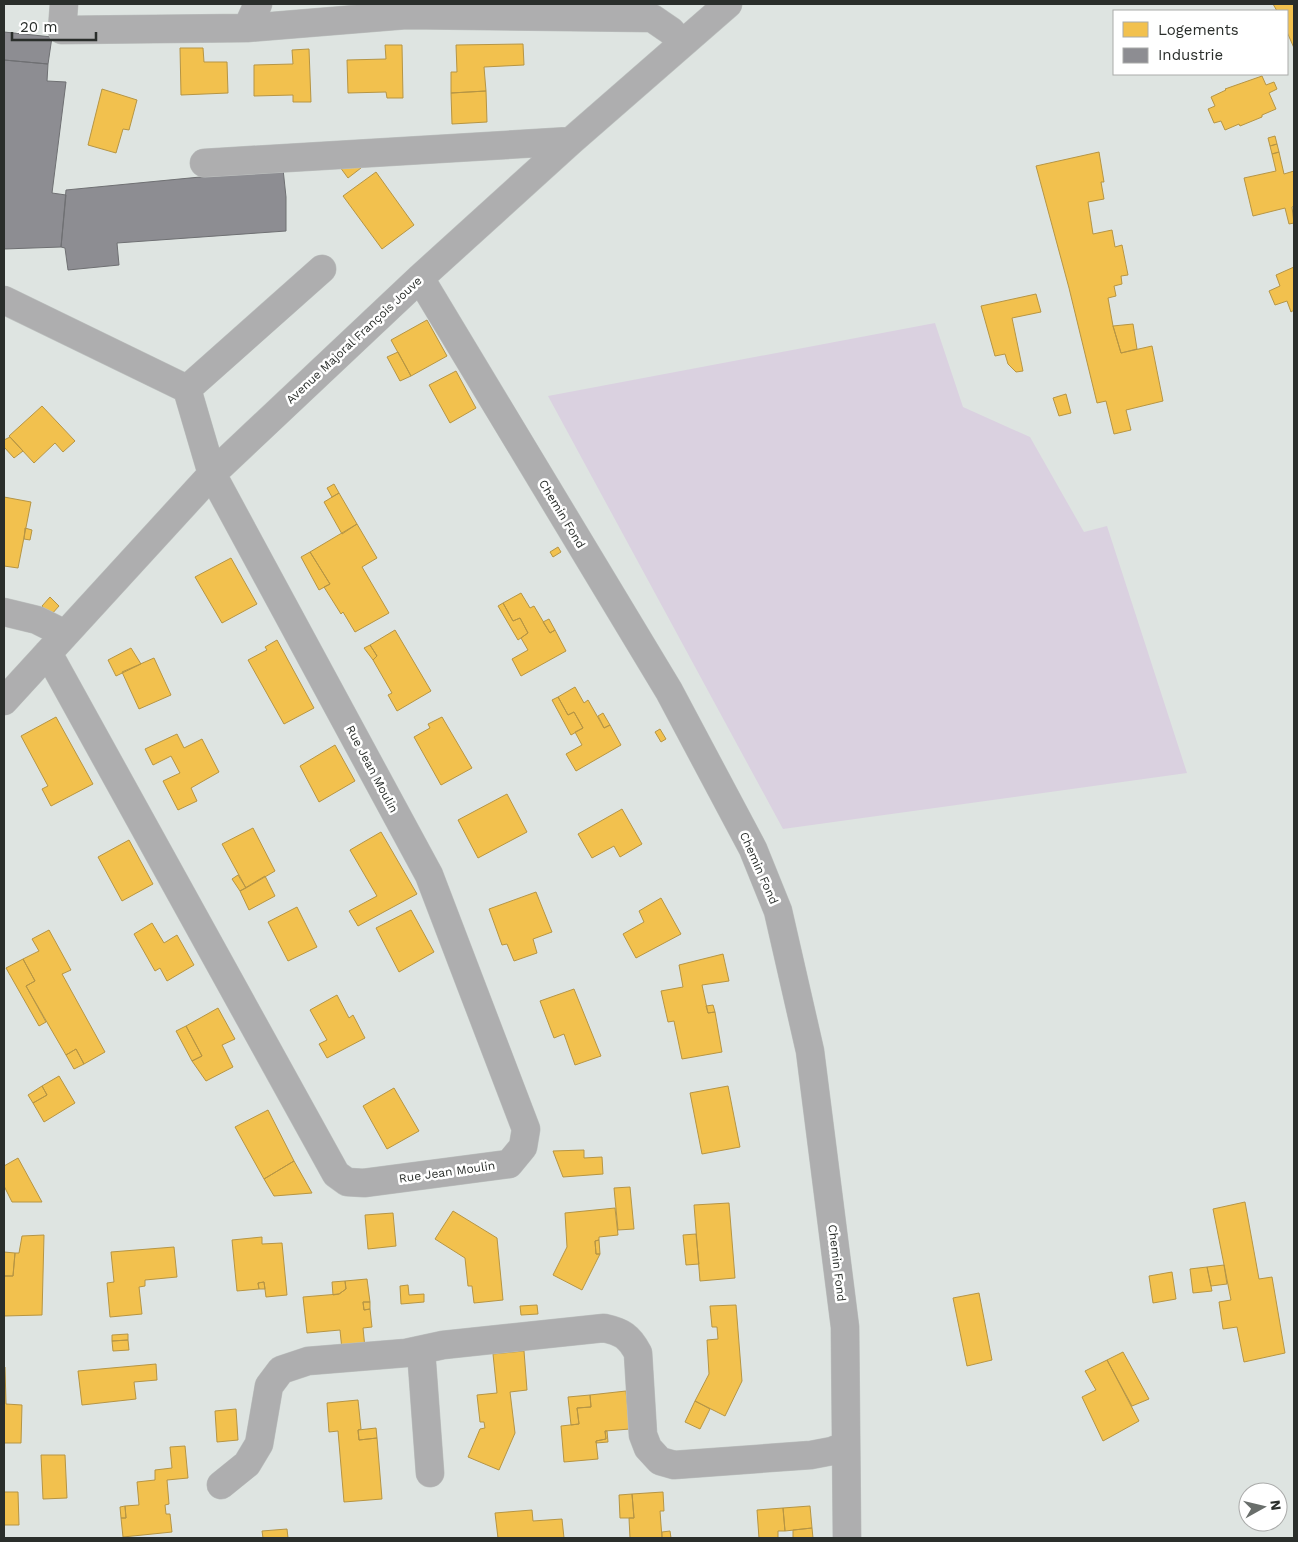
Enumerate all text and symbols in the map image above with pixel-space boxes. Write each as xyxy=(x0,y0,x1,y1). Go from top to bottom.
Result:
scale bar xyxy=(12,10,96,42)
legend xyxy=(1113,10,1288,75)
text: 20 m xyxy=(20,18,58,36)
text: Logements xyxy=(1158,21,1239,39)
text: Industrie xyxy=(1158,46,1223,64)
street label: Avenue Majoral François Jouve xyxy=(283,273,425,407)
street label: Chemin Fond xyxy=(536,477,588,551)
street label: Rue Jean Moulin xyxy=(343,723,401,815)
street label: Chemin Fond xyxy=(737,830,781,906)
street label: Rue Jean Moulin xyxy=(398,1158,496,1186)
street label: Chemin Fond xyxy=(825,1224,849,1302)
north arrow xyxy=(1238,1482,1288,1532)
text: N xyxy=(1267,1499,1285,1511)

